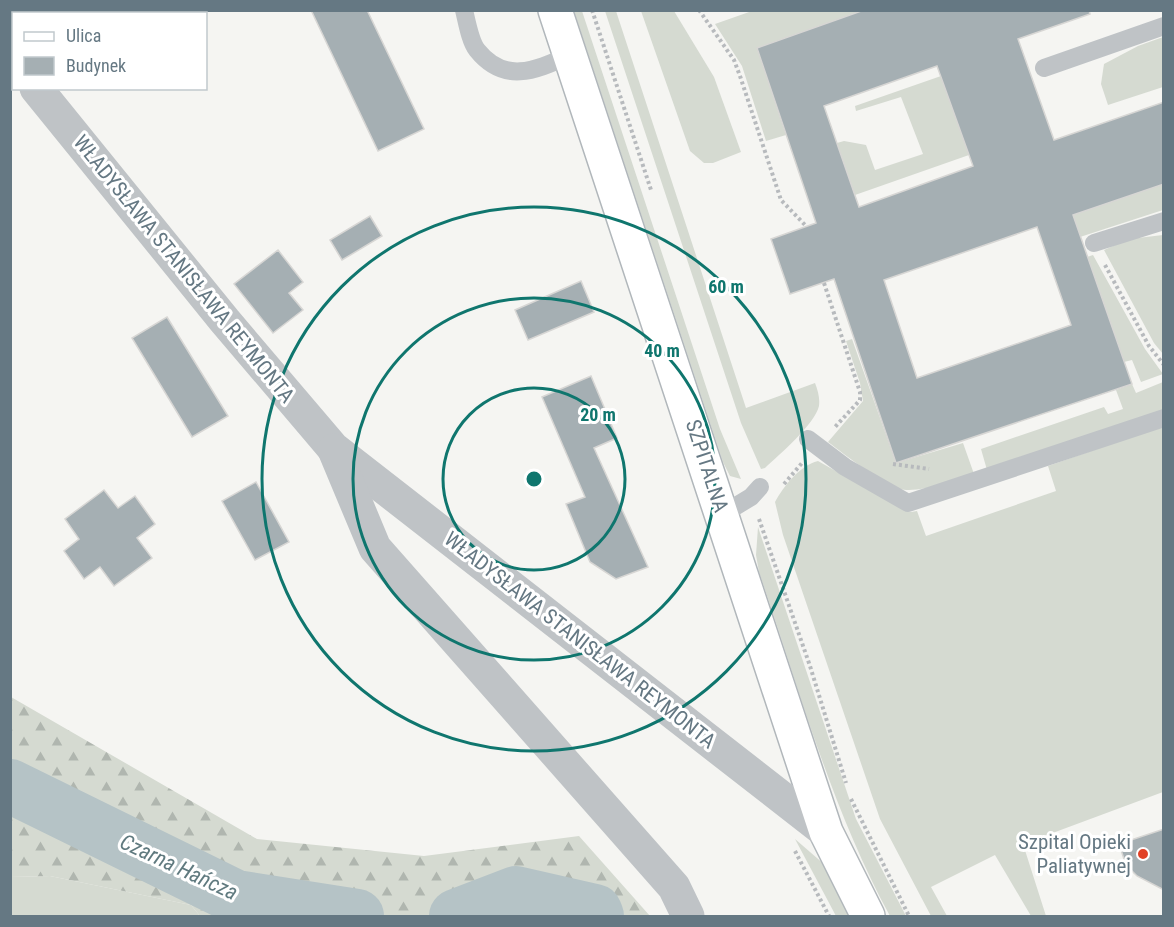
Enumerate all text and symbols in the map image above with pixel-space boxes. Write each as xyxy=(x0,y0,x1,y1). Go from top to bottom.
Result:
legend xyxy=(12,12,207,90)
text: Ulica xyxy=(66,25,101,46)
text: Budynek xyxy=(66,55,126,76)
street label: WŁADYSŁAWA STANISŁAWA REYMONTA xyxy=(68,130,300,408)
text: 60 m xyxy=(708,276,744,297)
text: 40 m xyxy=(644,340,680,361)
text: 20 m xyxy=(580,404,616,425)
street label: SZPITALNA xyxy=(681,417,733,515)
centre of rings xyxy=(524,469,544,489)
street label: WŁADYSŁAWA STANISŁAWA REYMONTA xyxy=(440,527,720,753)
water label: Czarna Hańcza xyxy=(116,829,242,905)
place label: Szpital Opieki Paliatywnej xyxy=(1018,830,1131,878)
marker: Szpital Opieki Paliatywnej xyxy=(1136,847,1150,861)

